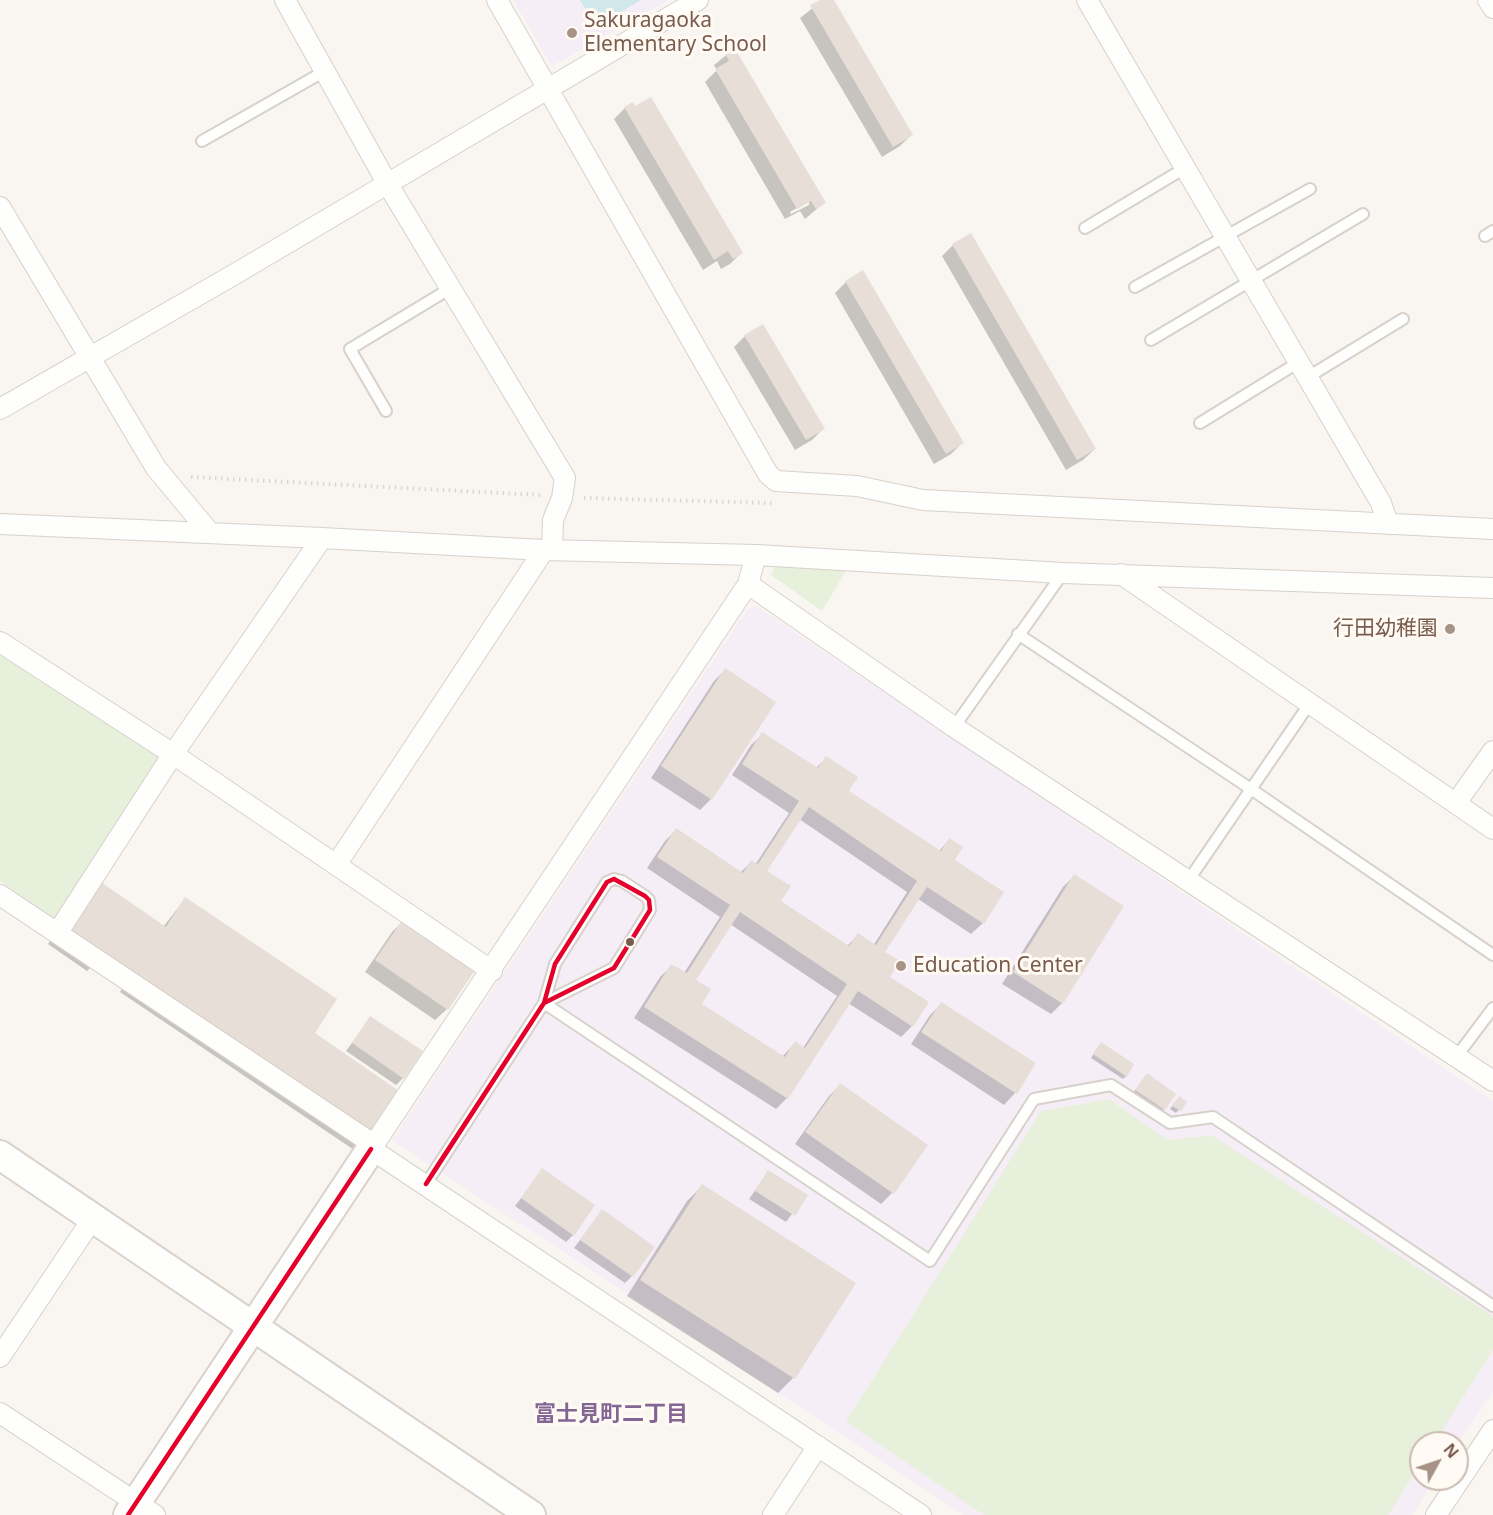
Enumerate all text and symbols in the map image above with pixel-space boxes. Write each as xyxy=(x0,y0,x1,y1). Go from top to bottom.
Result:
place label: Sakuragaoka Elementary School xyxy=(584,8,767,58)
marker: Sakuragaoka Elementary School xyxy=(565,26,579,40)
place label: 行田幼稚園 xyxy=(1333,616,1438,642)
marker: 行田幼稚園 xyxy=(1443,622,1457,636)
unlabelled marker xyxy=(624,936,636,948)
place label: Education Center xyxy=(913,953,1083,979)
marker: Education Center xyxy=(894,959,908,973)
district label: 富士見町二丁目 xyxy=(534,1402,688,1428)
north arrow xyxy=(1409,1431,1469,1491)
text: N xyxy=(1439,1439,1464,1463)

